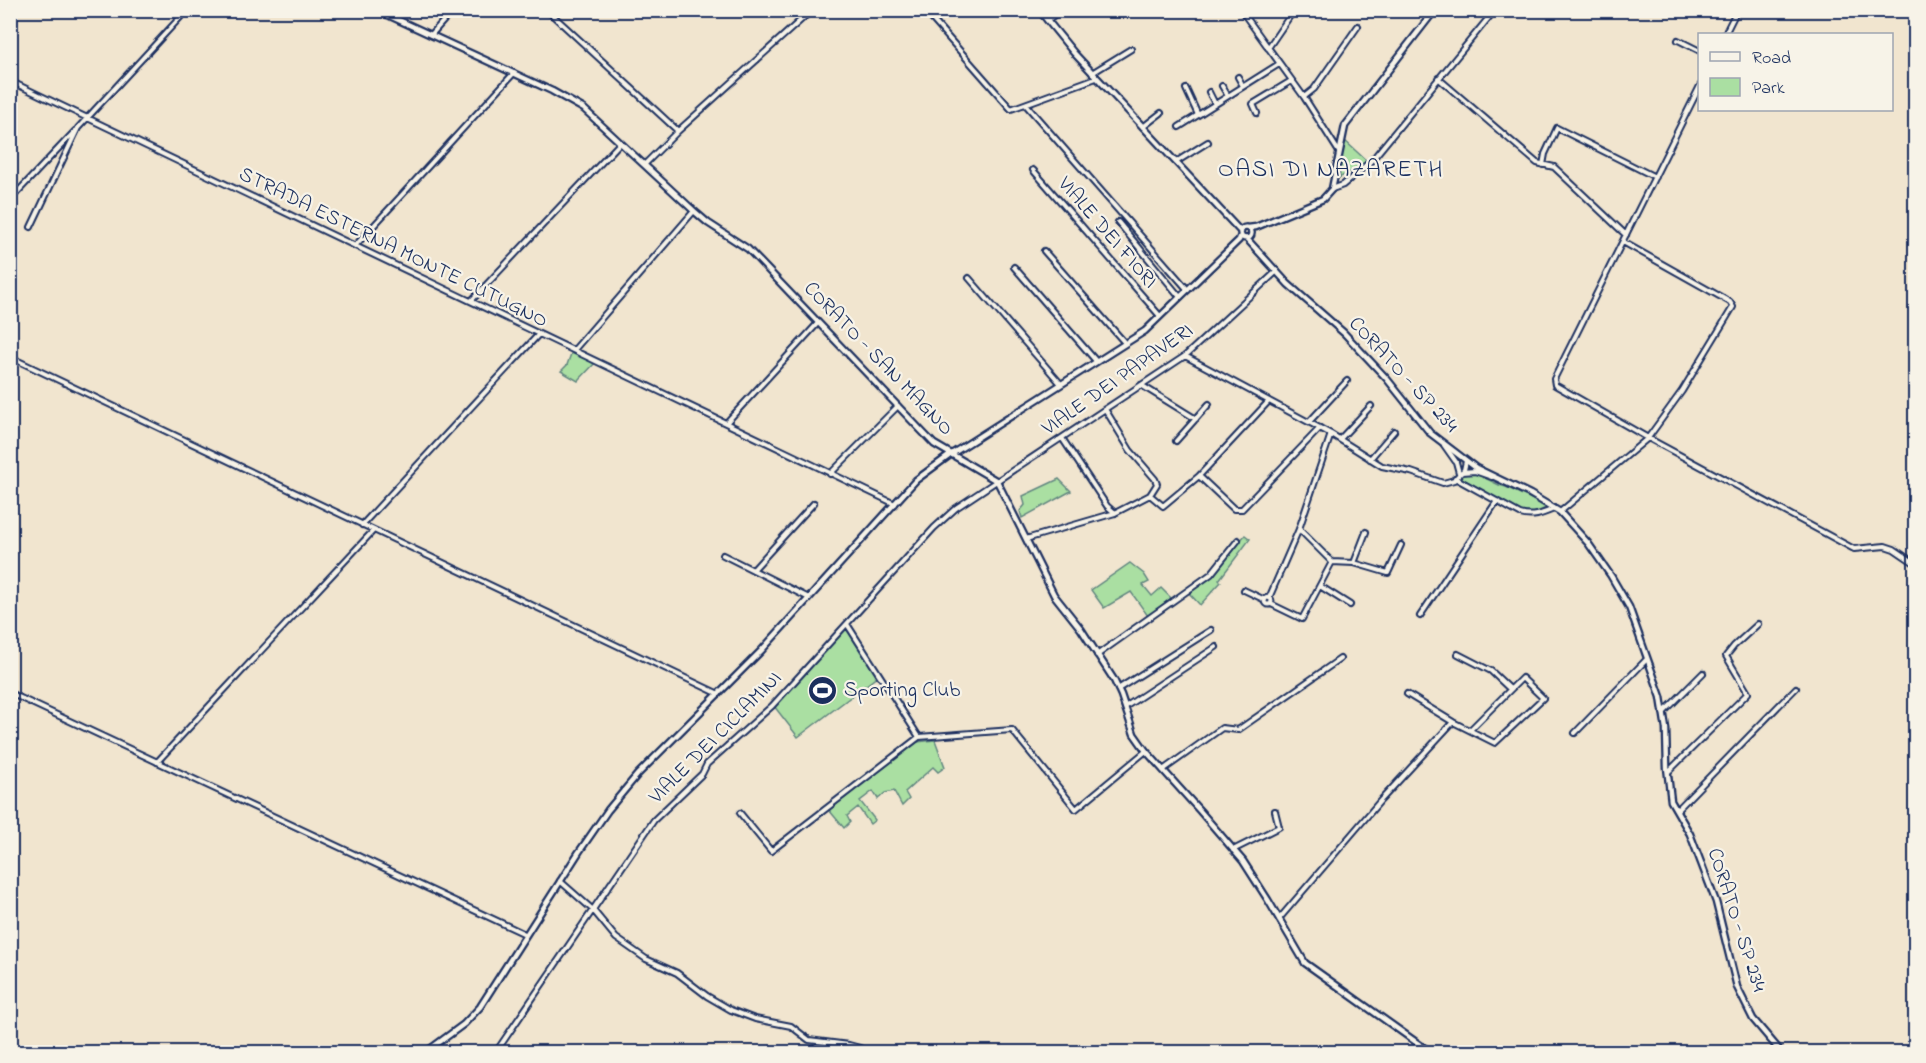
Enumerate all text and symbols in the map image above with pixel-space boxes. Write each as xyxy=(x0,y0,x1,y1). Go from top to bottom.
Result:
legend xyxy=(1698,33,1893,111)
text: Road xyxy=(1752,46,1791,72)
text: Park xyxy=(1752,76,1785,102)
district label: OASI DI NAZARETH xyxy=(1218,153,1444,188)
street label: STRADA ESTERNA MONTE CUTUGNO xyxy=(233,160,553,336)
street label: VIALE DEI FIORI xyxy=(1049,170,1164,295)
street label: CORATO - SAN MAGNO xyxy=(796,275,960,443)
street label: CORATO - SP 234 xyxy=(1341,310,1465,440)
street label: VIALE DEI PAPAVERI xyxy=(1035,316,1200,444)
street label: VIALE DEI CICLAMINI xyxy=(642,665,789,812)
sports icon: Sporting Club xyxy=(807,675,839,707)
place label: Sporting Club xyxy=(844,676,960,708)
street label: CORATO - SP 234 xyxy=(1699,844,1773,996)

